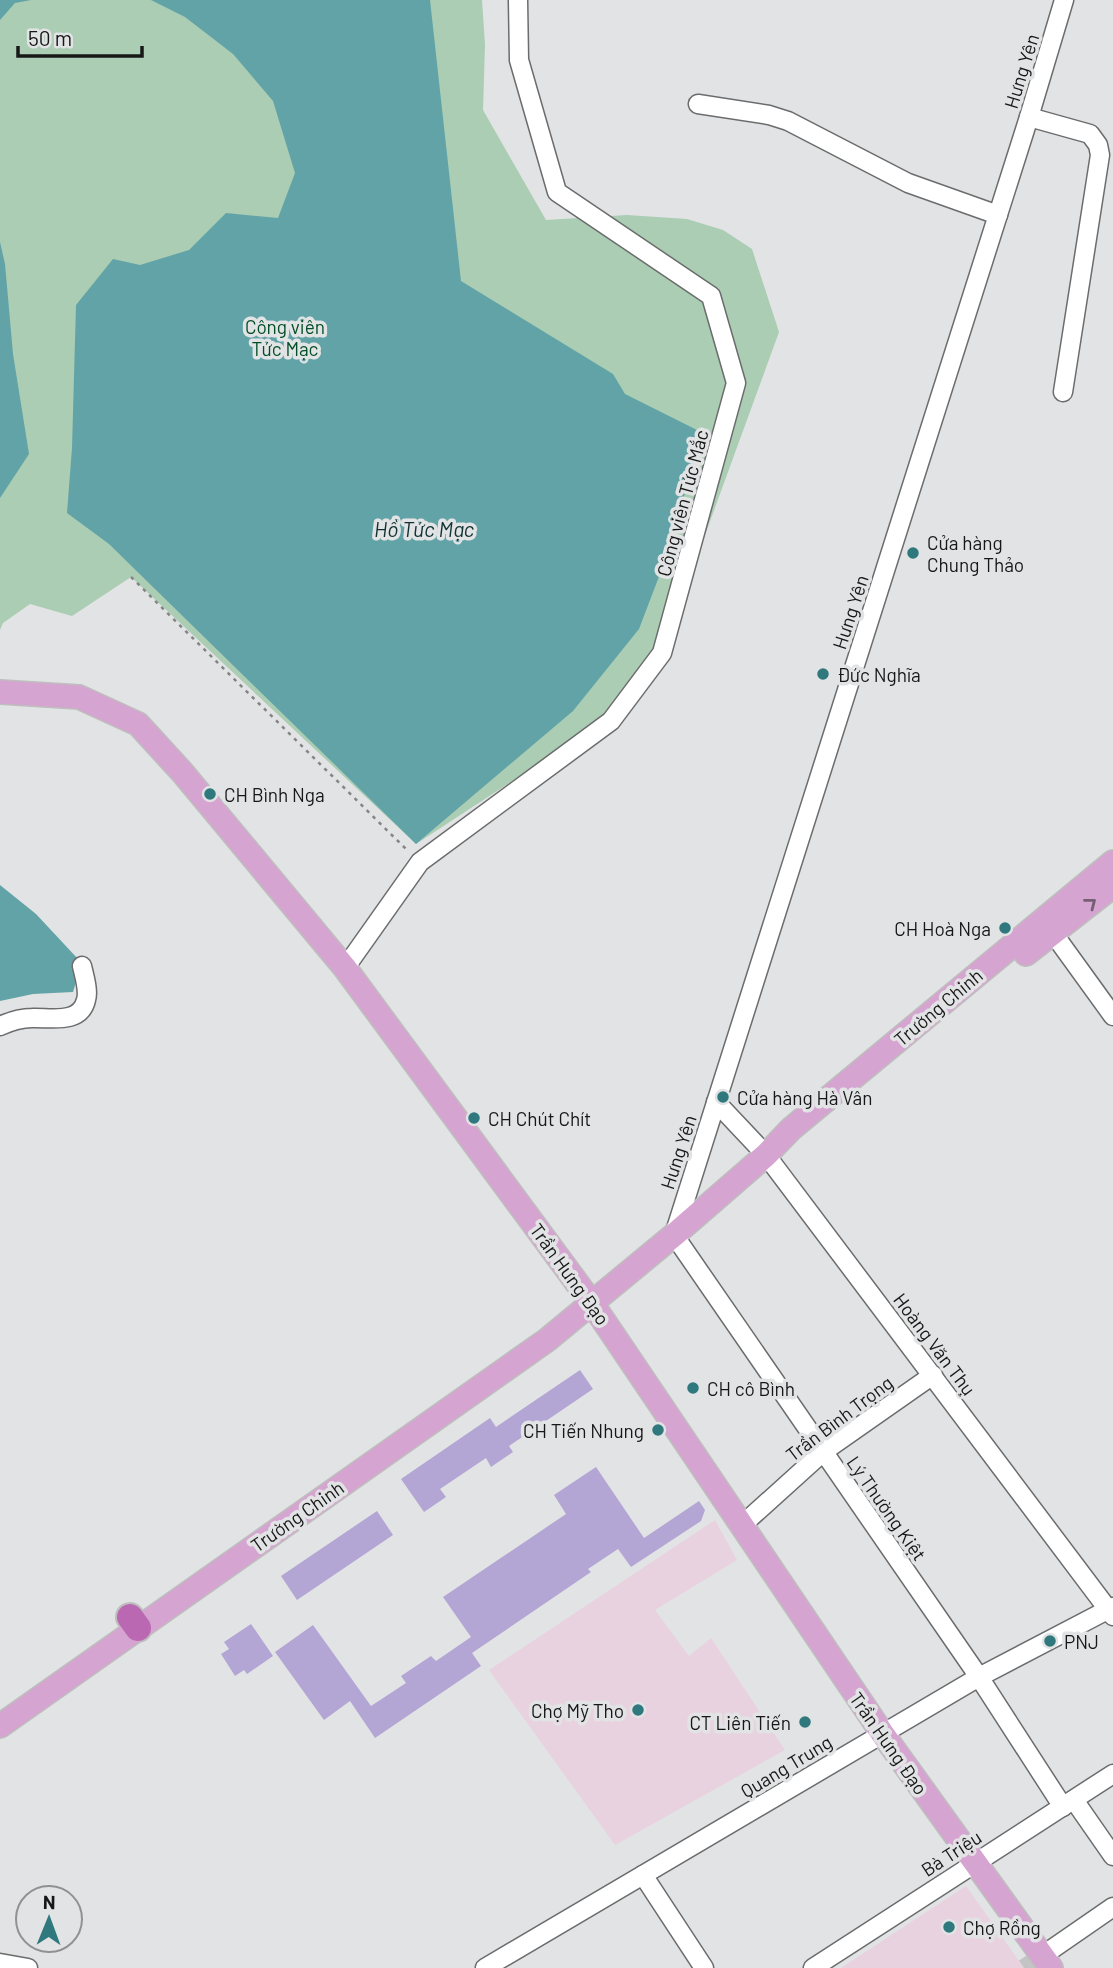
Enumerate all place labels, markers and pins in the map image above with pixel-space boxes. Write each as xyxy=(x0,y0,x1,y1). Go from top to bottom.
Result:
place label: Cửa hàng Chung Thảo xyxy=(927,531,1024,576)
marker: Cửa hàng Chung Thảo xyxy=(905,545,921,561)
place label: Đức Nghĩa xyxy=(837,663,921,686)
marker: Đức Nghĩa xyxy=(815,666,831,682)
place label: CH Bình Nga xyxy=(224,783,325,806)
marker: CH Bình Nga xyxy=(202,786,218,802)
place label: CH Hoà Nga xyxy=(894,917,991,940)
marker: CH Hoà Nga xyxy=(997,920,1013,936)
place label: Cửa hàng Hà Vân xyxy=(737,1086,873,1109)
marker: Cửa hàng Hà Vân xyxy=(715,1089,731,1105)
place label: CH Chút Chít xyxy=(488,1107,591,1130)
marker: CH Chút Chít xyxy=(466,1110,482,1126)
place label: CH cô Bình xyxy=(707,1377,795,1400)
marker: CH cô Bình xyxy=(685,1380,701,1396)
place label: CH Tiến Nhung xyxy=(523,1419,644,1442)
marker: CH Tiến Nhung xyxy=(650,1422,666,1438)
place label: PNJ xyxy=(1064,1630,1099,1653)
marker: PNJ xyxy=(1042,1633,1058,1649)
place label: Chợ Mỹ Tho xyxy=(531,1699,624,1722)
marker: Chợ Mỹ Tho xyxy=(630,1702,646,1718)
place label: CT Liên Tiến xyxy=(689,1711,791,1734)
marker: CT Liên Tiến xyxy=(797,1714,813,1730)
place label: Chợ Rồng xyxy=(963,1916,1041,1939)
marker: Chợ Rồng xyxy=(941,1919,957,1935)

